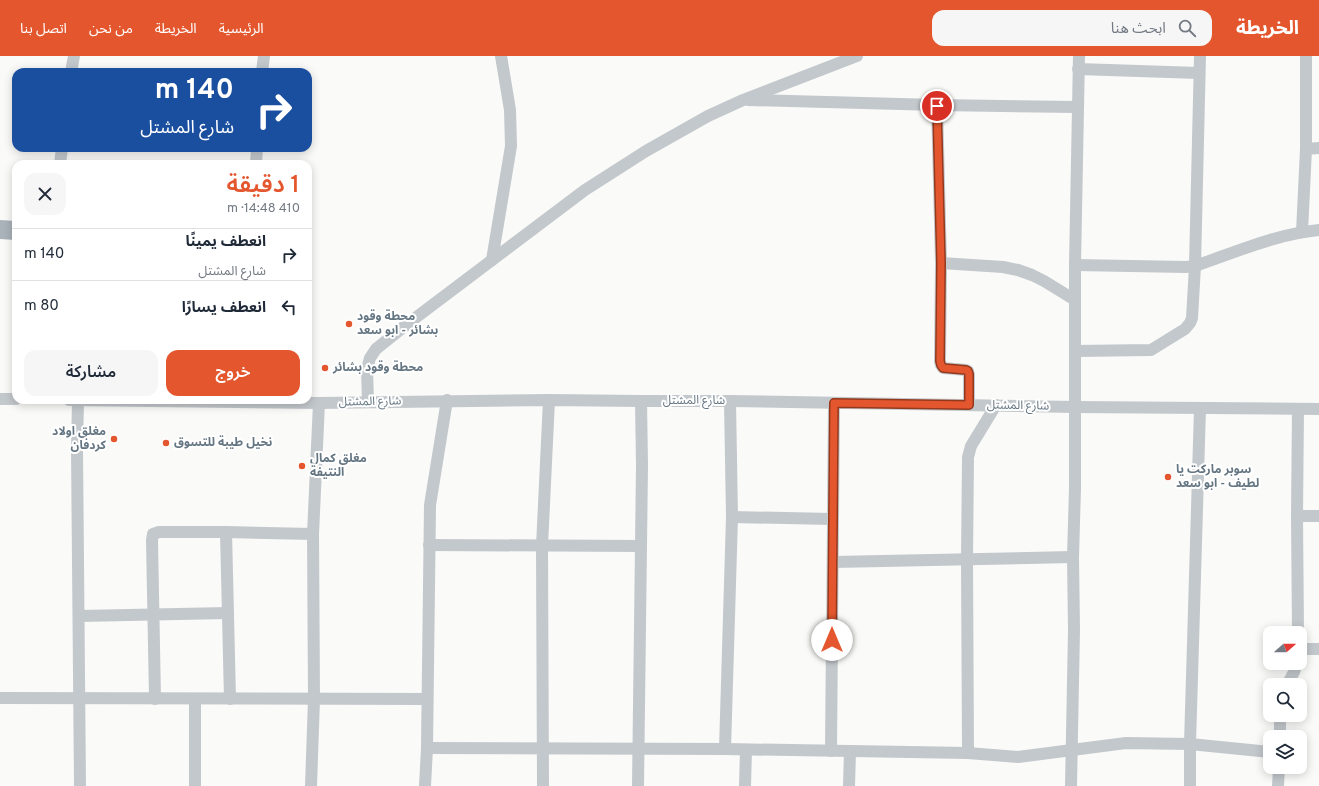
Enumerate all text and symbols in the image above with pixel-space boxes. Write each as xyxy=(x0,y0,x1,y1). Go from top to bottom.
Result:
search box xyxy=(932,10,1212,46)
icon: search xyxy=(1176,17,1198,39)
text: الخريطة xyxy=(1236,17,1299,41)
text: ابحث هنا xyxy=(1111,20,1166,39)
text: اتصل بنا xyxy=(20,21,67,38)
text: من نحن xyxy=(89,21,133,38)
text: الخريطة xyxy=(155,21,197,38)
text: الرئيسية xyxy=(219,21,264,38)
text: 140 m xyxy=(155,73,234,109)
icon: right xyxy=(248,84,300,136)
pin xyxy=(920,89,954,123)
icon: arrive xyxy=(926,95,948,117)
text: شارع المشتل xyxy=(140,117,234,140)
text: 1 دقيقة xyxy=(227,171,300,201)
button: close xyxy=(24,173,66,215)
text: 410 m · 14:48 xyxy=(227,201,300,217)
text: انعطف يمينًا xyxy=(186,233,266,252)
icon: right xyxy=(278,244,300,266)
text: 140 m xyxy=(24,245,65,264)
text: شارع المشتل xyxy=(198,264,266,280)
icon: left xyxy=(278,296,300,318)
text: 80 m xyxy=(24,297,59,316)
text: انعطف يسارًا xyxy=(182,299,266,318)
place label: محطة وقود بشائر - ابو سعد xyxy=(357,309,438,339)
marker: محطة وقود بشائر - ابو سعد xyxy=(344,319,354,329)
button: مشاركة xyxy=(24,350,158,396)
button: خروج xyxy=(166,350,300,396)
place label: محطة وقود بشائر xyxy=(332,360,423,376)
marker: محطة وقود بشائر xyxy=(320,363,330,373)
street label: شارع المشتل xyxy=(339,393,401,411)
street label: شارع المشتل xyxy=(663,393,725,409)
street label: شارع المشتل xyxy=(987,397,1049,415)
place label: مغلق اولاد كردفان xyxy=(52,424,107,454)
marker: مغلق اولاد كردفان xyxy=(109,434,119,444)
place label: نخيل طيبة للتسوق xyxy=(174,435,272,451)
marker: نخيل طيبة للتسوق xyxy=(161,438,171,448)
place label: مغلق كمال النتيفة xyxy=(310,451,367,481)
marker: مغلق كمال النتيفة xyxy=(297,461,307,471)
place label: سوبر ماركت يا لطيف - ابو سعد xyxy=(1176,462,1259,492)
marker: سوبر ماركت يا لطيف - ابو سعد xyxy=(1163,472,1173,482)
position arrow xyxy=(811,619,853,661)
north arrow xyxy=(1263,626,1307,670)
map controls xyxy=(1263,626,1307,774)
button: search xyxy=(1263,678,1307,722)
button: layers xyxy=(1263,730,1307,774)

